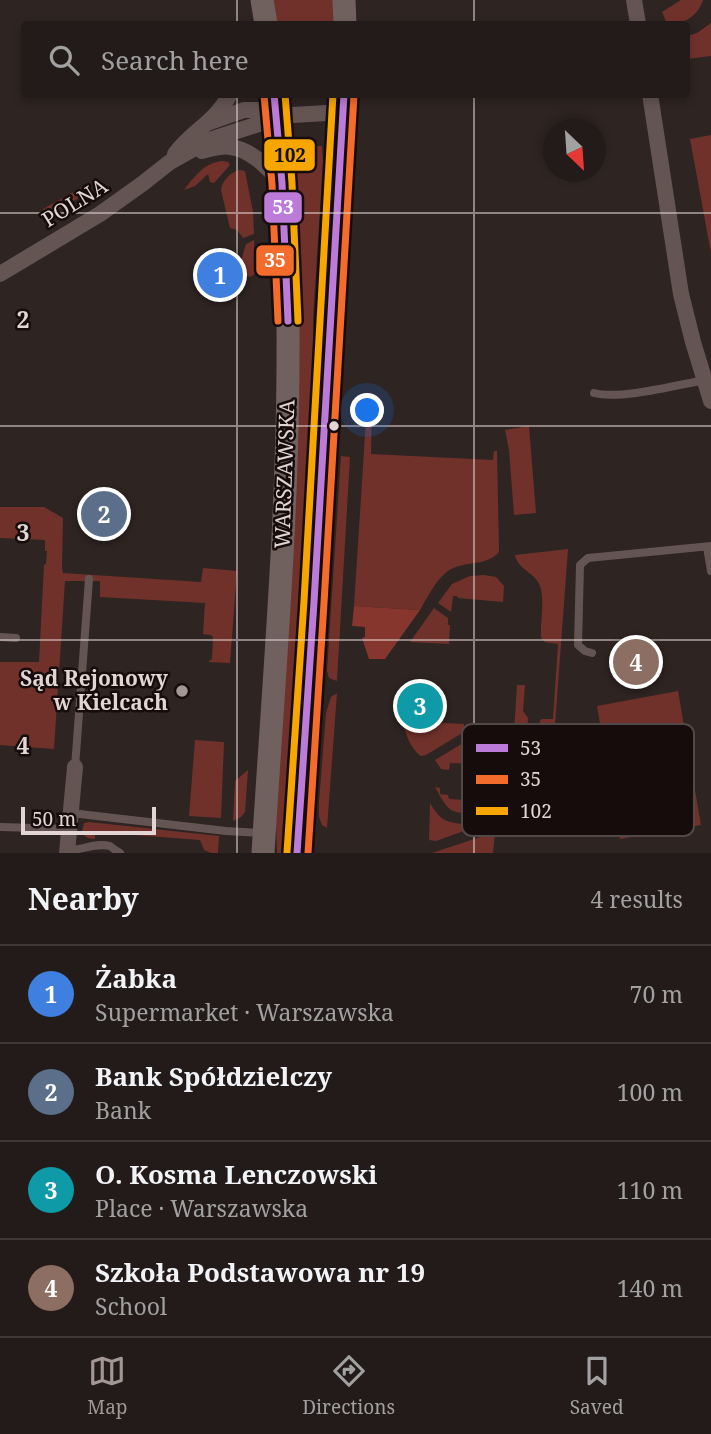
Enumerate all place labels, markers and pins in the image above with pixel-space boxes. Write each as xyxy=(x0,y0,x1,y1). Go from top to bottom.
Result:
pin: 1 xyxy=(197,249,243,301)
unlabelled marker xyxy=(327,419,341,433)
pin: 2 xyxy=(81,488,127,540)
pin: 4 xyxy=(613,636,659,688)
place label: Sąd Rejonowy w Kielcach xyxy=(20,664,169,716)
pin: 3 xyxy=(397,680,443,732)
marker: Sąd Rejonowy w Kielcach xyxy=(174,683,190,699)

